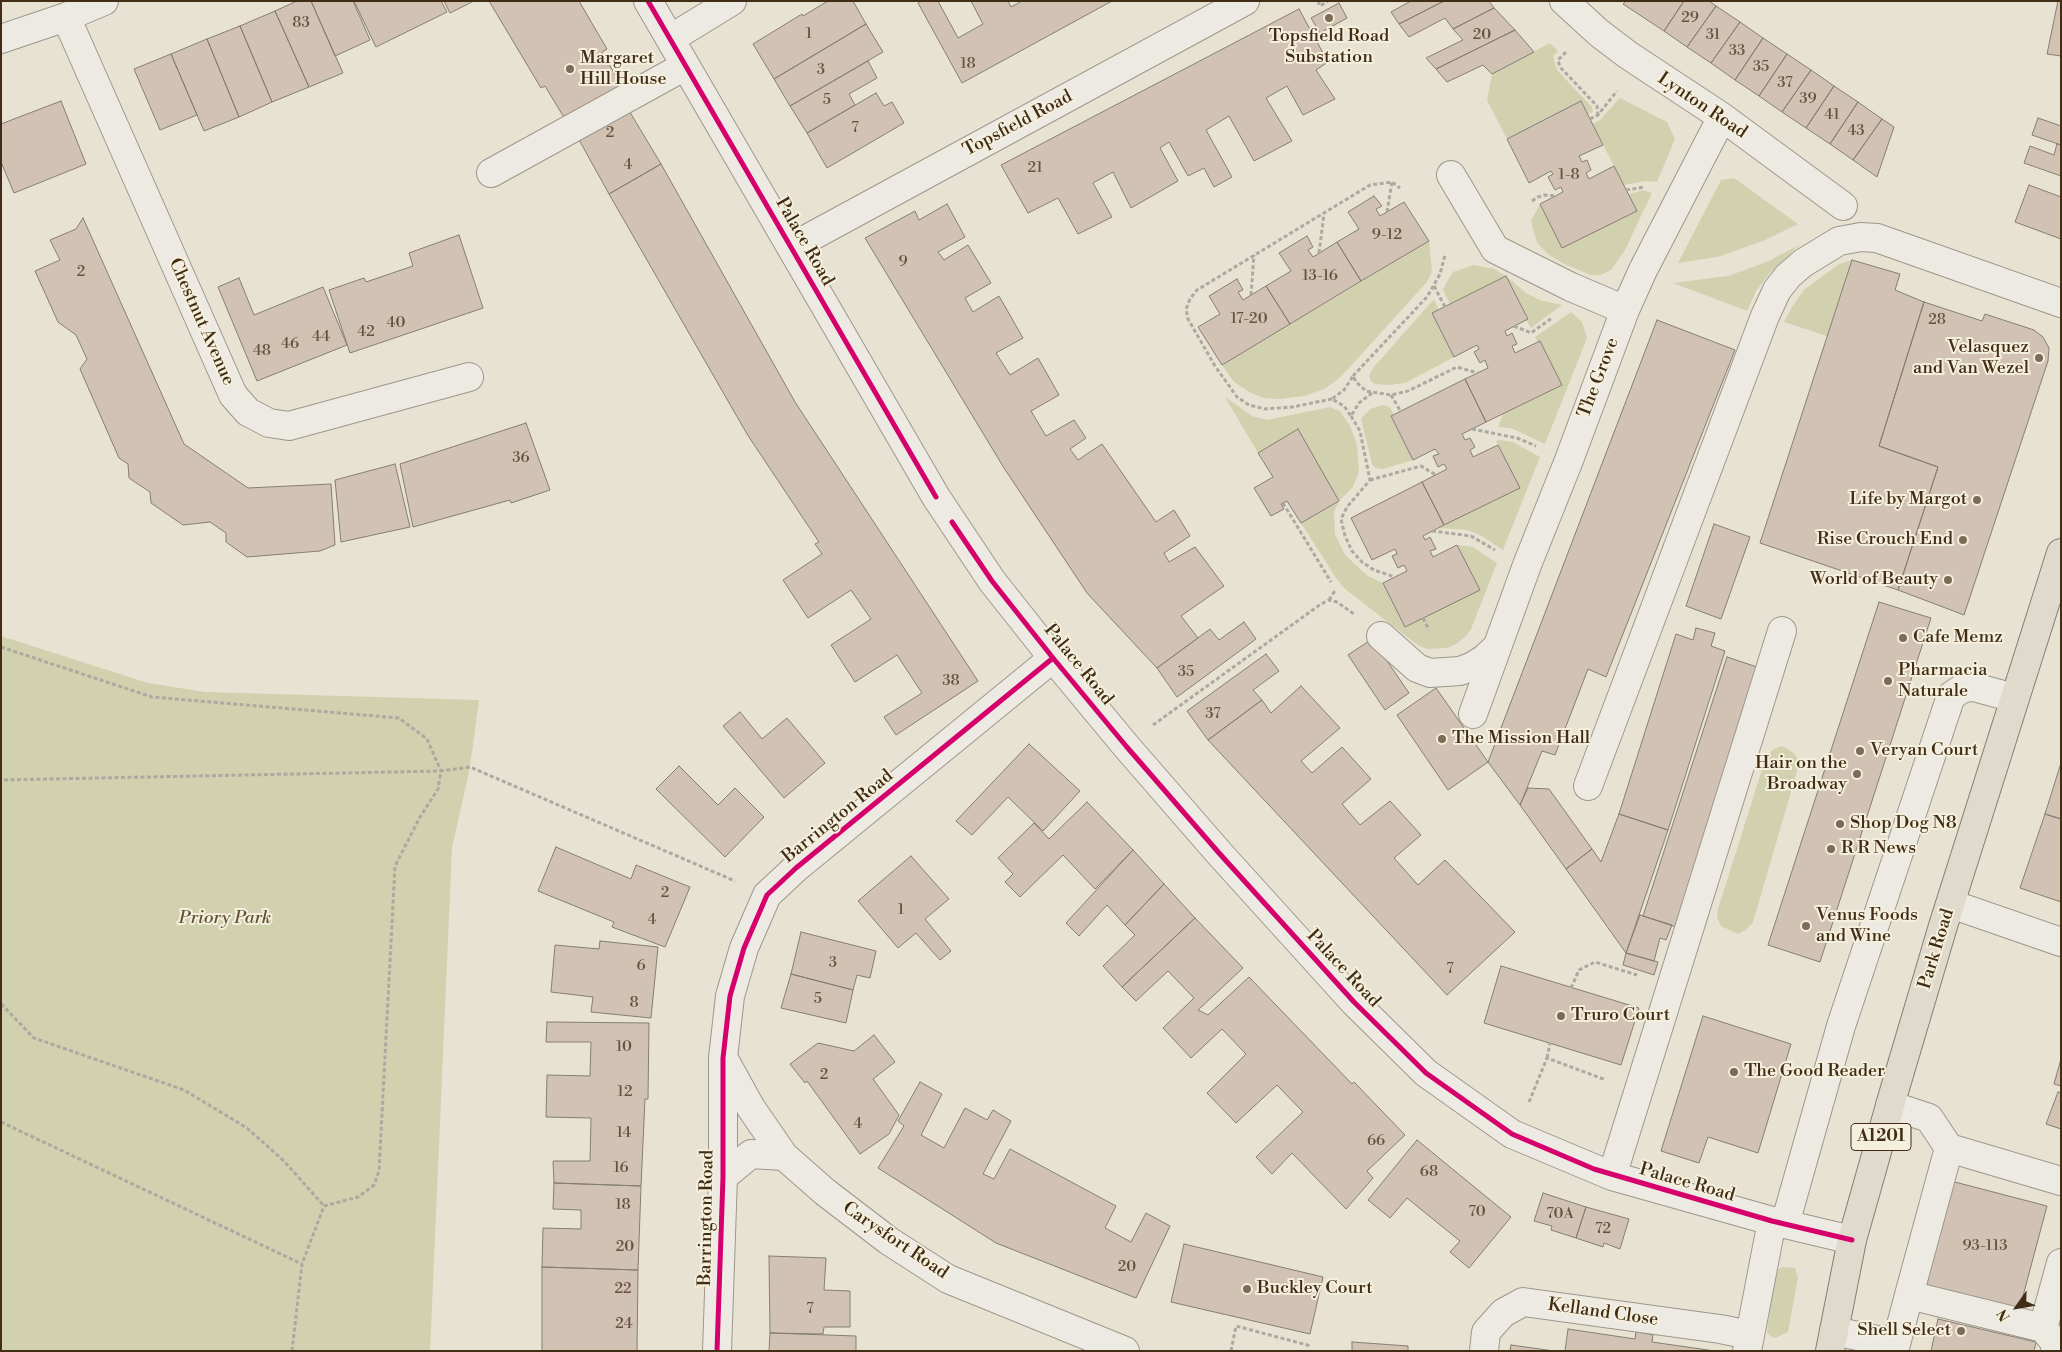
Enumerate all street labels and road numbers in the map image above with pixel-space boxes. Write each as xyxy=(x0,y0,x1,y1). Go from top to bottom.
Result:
street label: Lynton Road xyxy=(1653,68,1751,144)
street label: Topsfield Road xyxy=(960,86,1076,162)
street label: Palace Road xyxy=(770,194,838,290)
street label: Chestnut Avenue xyxy=(163,255,239,389)
street label: The Grove xyxy=(1574,335,1624,421)
street label: Palace Road xyxy=(1039,620,1117,710)
street label: Barrington Road xyxy=(778,766,898,868)
street label: Park Road xyxy=(1915,906,1959,992)
street label: Palace Road xyxy=(1301,926,1385,1012)
road number: A1201 xyxy=(1851,1124,1911,1150)
street label: Barrington Road xyxy=(695,1150,719,1286)
street label: Palace Road xyxy=(1637,1159,1737,1207)
street label: Carysfort Road xyxy=(838,1198,952,1284)
street label: Kelland Close xyxy=(1546,1295,1660,1331)

